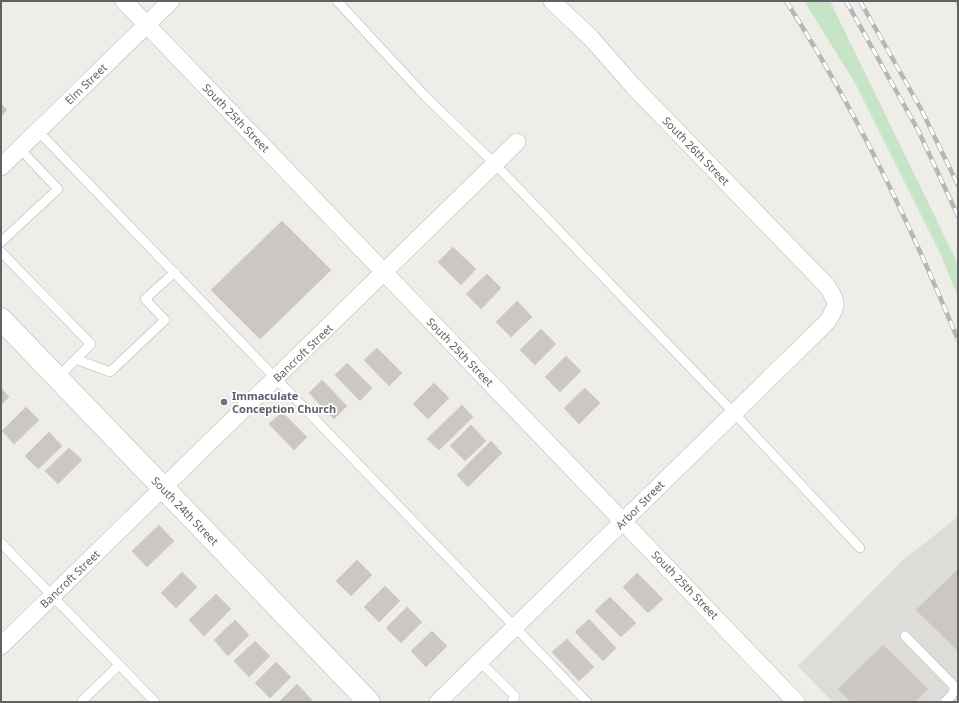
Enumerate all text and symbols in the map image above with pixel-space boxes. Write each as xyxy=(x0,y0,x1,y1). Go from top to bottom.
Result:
street label: Elm Street xyxy=(61,60,110,107)
street label: South 25th Street xyxy=(200,80,273,155)
street label: South 26th Street xyxy=(660,113,733,188)
street label: South 25th Street xyxy=(424,314,497,389)
street label: Bancroft Street xyxy=(269,320,336,385)
place label: Immaculate Conception Church xyxy=(232,388,336,416)
marker: Immaculate Conception Church xyxy=(219,397,229,407)
street label: South 24th Street xyxy=(149,473,222,548)
street label: Arbor Street xyxy=(612,477,667,532)
street label: Bancroft Street xyxy=(36,546,103,611)
street label: South 25th Street xyxy=(649,547,722,622)

